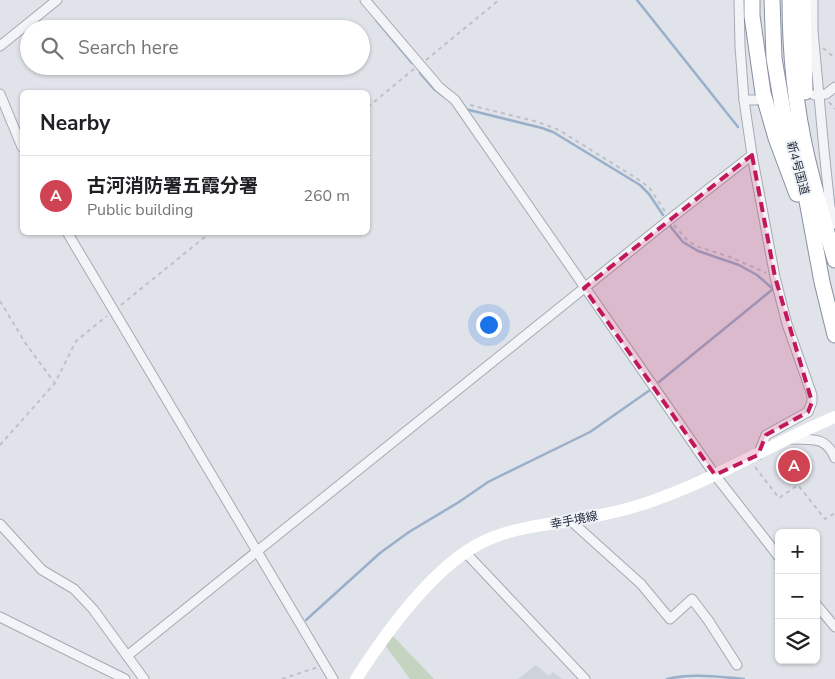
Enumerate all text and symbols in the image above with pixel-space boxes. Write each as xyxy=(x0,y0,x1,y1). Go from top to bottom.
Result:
search box xyxy=(20,20,370,75)
icon: search xyxy=(38,34,66,62)
text: Search here xyxy=(78,35,179,61)
text: Nearby xyxy=(40,109,110,137)
street label: 新4号国道 xyxy=(783,139,813,197)
text: 古河消防署五霞分署 xyxy=(87,173,258,199)
text: A xyxy=(50,185,62,207)
text: 260 m xyxy=(303,185,350,207)
text: Public building xyxy=(87,199,193,221)
your location xyxy=(476,312,502,338)
pin: A xyxy=(778,447,810,485)
street label: 幸手境線 xyxy=(549,508,599,532)
map controls xyxy=(775,529,820,664)
button: + xyxy=(775,529,820,574)
button: − xyxy=(775,574,820,619)
button: layers xyxy=(775,619,820,664)

